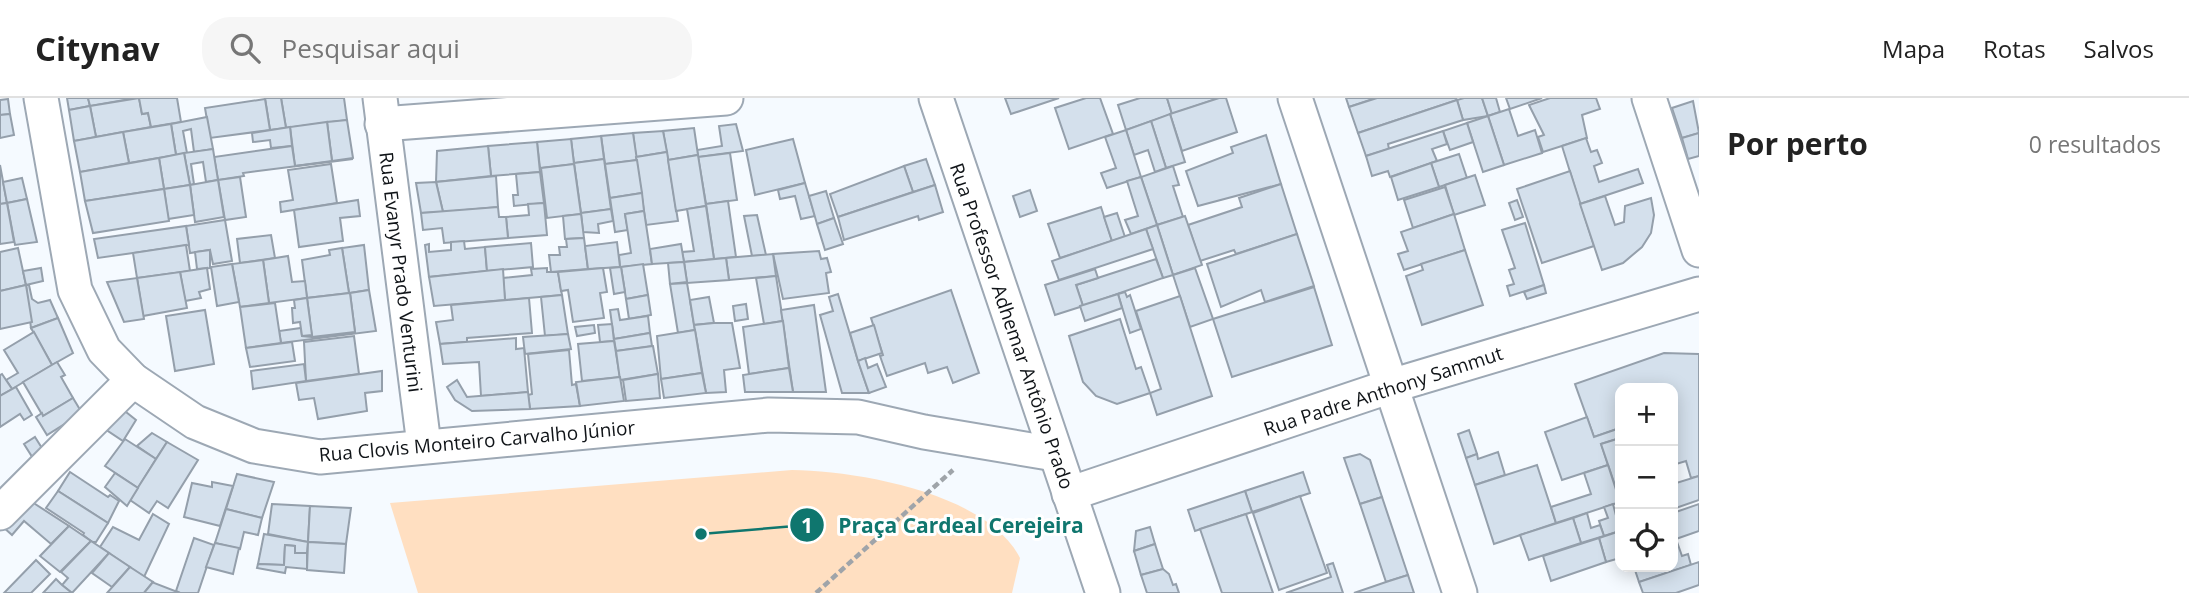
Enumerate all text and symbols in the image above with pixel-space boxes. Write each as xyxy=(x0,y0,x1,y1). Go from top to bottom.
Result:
search box xyxy=(202,17,692,80)
text: Citynav xyxy=(35,26,160,71)
icon: search xyxy=(226,29,264,67)
text: Pesquisar aqui xyxy=(282,30,460,66)
text: Mapa xyxy=(1882,32,1945,65)
text: Rotas xyxy=(1983,32,2046,65)
text: Salvos xyxy=(2084,32,2154,65)
text: Por perto xyxy=(1727,123,1868,164)
text: 0 resultados xyxy=(2029,128,2161,160)
street label: Rua Evanyr Prado Venturini xyxy=(373,150,429,394)
street label: Rua Professor Adhemar Antônio Prado xyxy=(944,160,1080,492)
street label: Rua Padre Anthony Sammut xyxy=(1260,340,1506,442)
map controls xyxy=(1615,383,1678,572)
button: + xyxy=(1615,383,1678,446)
street label: Rua Clovis Monteiro Carvalho Júnior xyxy=(318,414,636,468)
button: − xyxy=(1615,446,1678,509)
callout: Praça Cardeal Cerejeira xyxy=(790,504,1098,546)
button: locate xyxy=(1615,509,1678,572)
text: 1 xyxy=(801,511,813,539)
text: Praça Cardeal Cerejeira xyxy=(838,511,1084,539)

